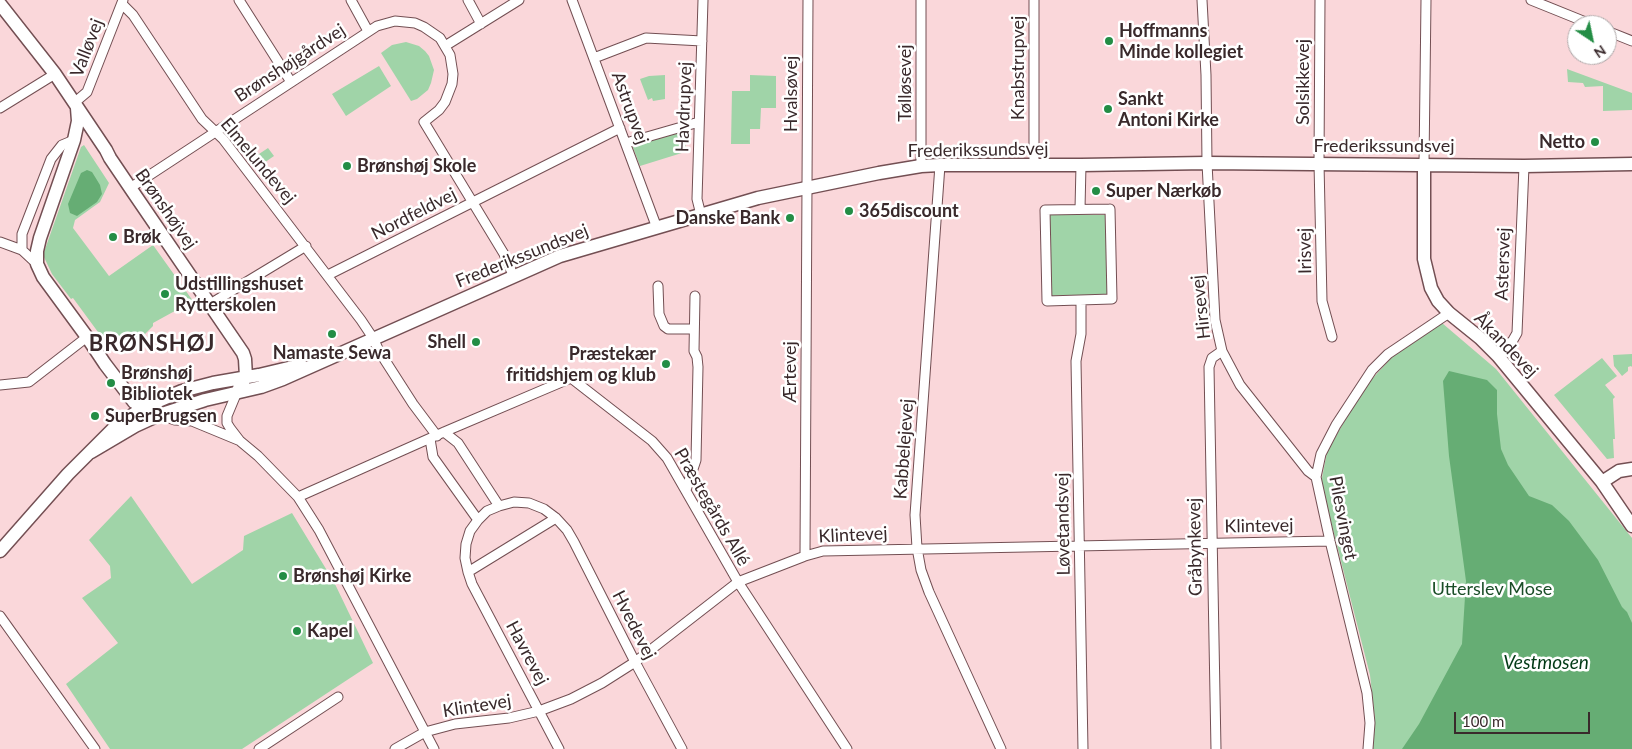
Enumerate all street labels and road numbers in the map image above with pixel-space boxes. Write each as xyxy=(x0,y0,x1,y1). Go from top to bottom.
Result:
street label: Valløvej xyxy=(66,16,108,80)
street label: Knabstrupvej xyxy=(1007,16,1029,120)
street label: Brønshøjgårdvej xyxy=(231,19,349,107)
street label: Solsikkevej xyxy=(1292,39,1314,125)
street label: Tølløsevej xyxy=(894,44,916,122)
street label: Hvalsøvej xyxy=(780,56,802,132)
street label: Havdrupvej xyxy=(672,61,696,153)
street label: Astrupvej xyxy=(607,69,653,147)
street label: Elmelundevej xyxy=(216,114,300,208)
street label: Frederikssundsvej xyxy=(1314,135,1454,157)
street label: Frederikssundsvej xyxy=(907,138,1049,162)
street label: Brønshøjvej xyxy=(130,165,202,253)
street label: Nordfeldvej xyxy=(368,183,460,245)
street label: Frederikssundsvej xyxy=(453,220,591,292)
street label: Astersvej xyxy=(1491,227,1515,301)
street label: Irisvej xyxy=(1294,228,1316,274)
street label: Hirsevej xyxy=(1187,274,1215,340)
street label: Åkandevej xyxy=(1470,308,1542,382)
street label: Ærtevej xyxy=(779,341,801,403)
street label: Kabbelejevej xyxy=(890,398,918,500)
street label: Præstegårds Allé xyxy=(670,444,754,570)
street label: Løvetandsvej xyxy=(1051,472,1075,576)
street label: Pilesvinget xyxy=(1324,474,1362,562)
street label: Gråbynkevej xyxy=(1183,498,1207,596)
street label: Klintevej xyxy=(1224,515,1294,537)
street label: Klintevej xyxy=(818,522,888,548)
street label: Hvedevej xyxy=(608,587,660,663)
street label: Havrevej xyxy=(501,617,553,689)
street label: Klintevej xyxy=(441,690,513,722)

